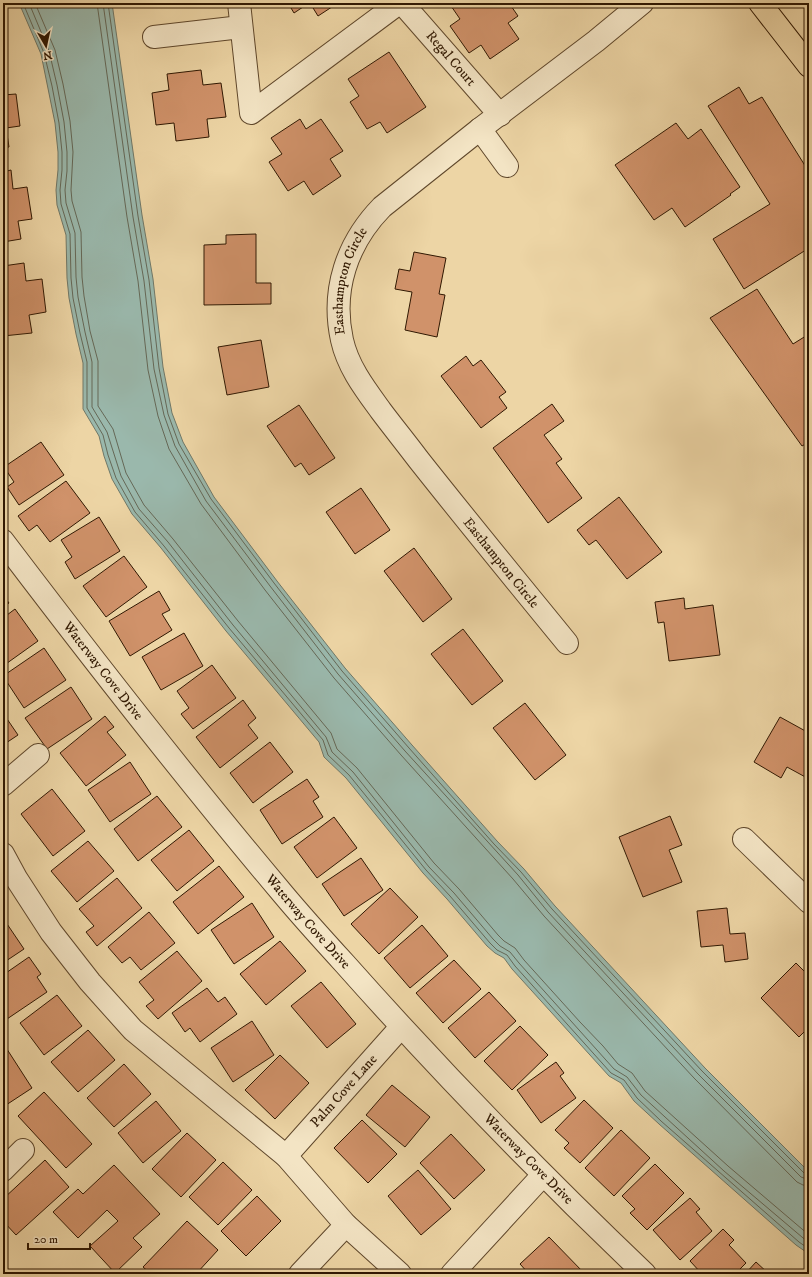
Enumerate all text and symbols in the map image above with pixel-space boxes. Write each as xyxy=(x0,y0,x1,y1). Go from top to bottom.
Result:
north arrow xyxy=(26,26,66,66)
street label: Regal Court xyxy=(422,27,480,90)
text: N xyxy=(42,47,53,63)
street label: Easthampton Circle xyxy=(330,224,372,336)
street label: Easthampton Circle xyxy=(459,514,543,612)
street label: Waterway Cove Drive xyxy=(58,617,147,724)
street label: Waterway Cove Drive xyxy=(261,870,355,973)
street label: Palm Cove Lane xyxy=(307,1051,381,1131)
street label: Waterway Cove Drive xyxy=(479,1109,577,1208)
scale bar xyxy=(28,1225,90,1251)
text: 20 m xyxy=(34,1232,58,1247)

